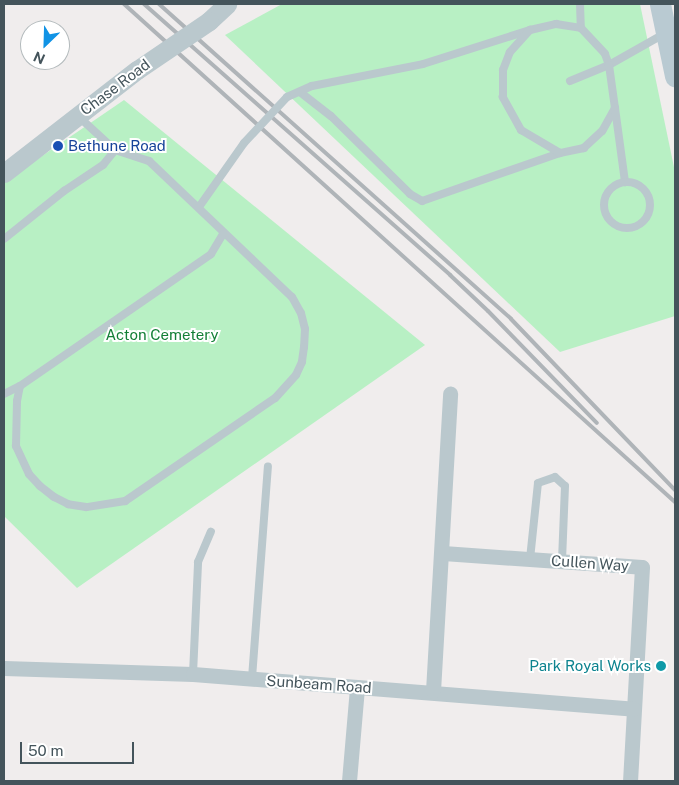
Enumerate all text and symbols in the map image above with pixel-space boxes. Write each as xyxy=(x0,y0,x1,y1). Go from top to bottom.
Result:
north arrow xyxy=(20,20,70,70)
text: N xyxy=(31,48,48,67)
street label: Chase Road xyxy=(77,55,153,119)
place label: Bethune Road xyxy=(68,137,166,155)
marker: Bethune Road xyxy=(52,140,64,152)
park label: Acton Cemetery xyxy=(106,326,218,344)
street label: Cullen Way xyxy=(550,551,630,575)
place label: Park Royal Works xyxy=(529,657,651,675)
marker: Park Royal Works xyxy=(655,660,667,672)
street label: Sunbeam Road xyxy=(266,671,372,697)
scale bar xyxy=(22,732,136,764)
text: 50 m xyxy=(28,742,63,759)

